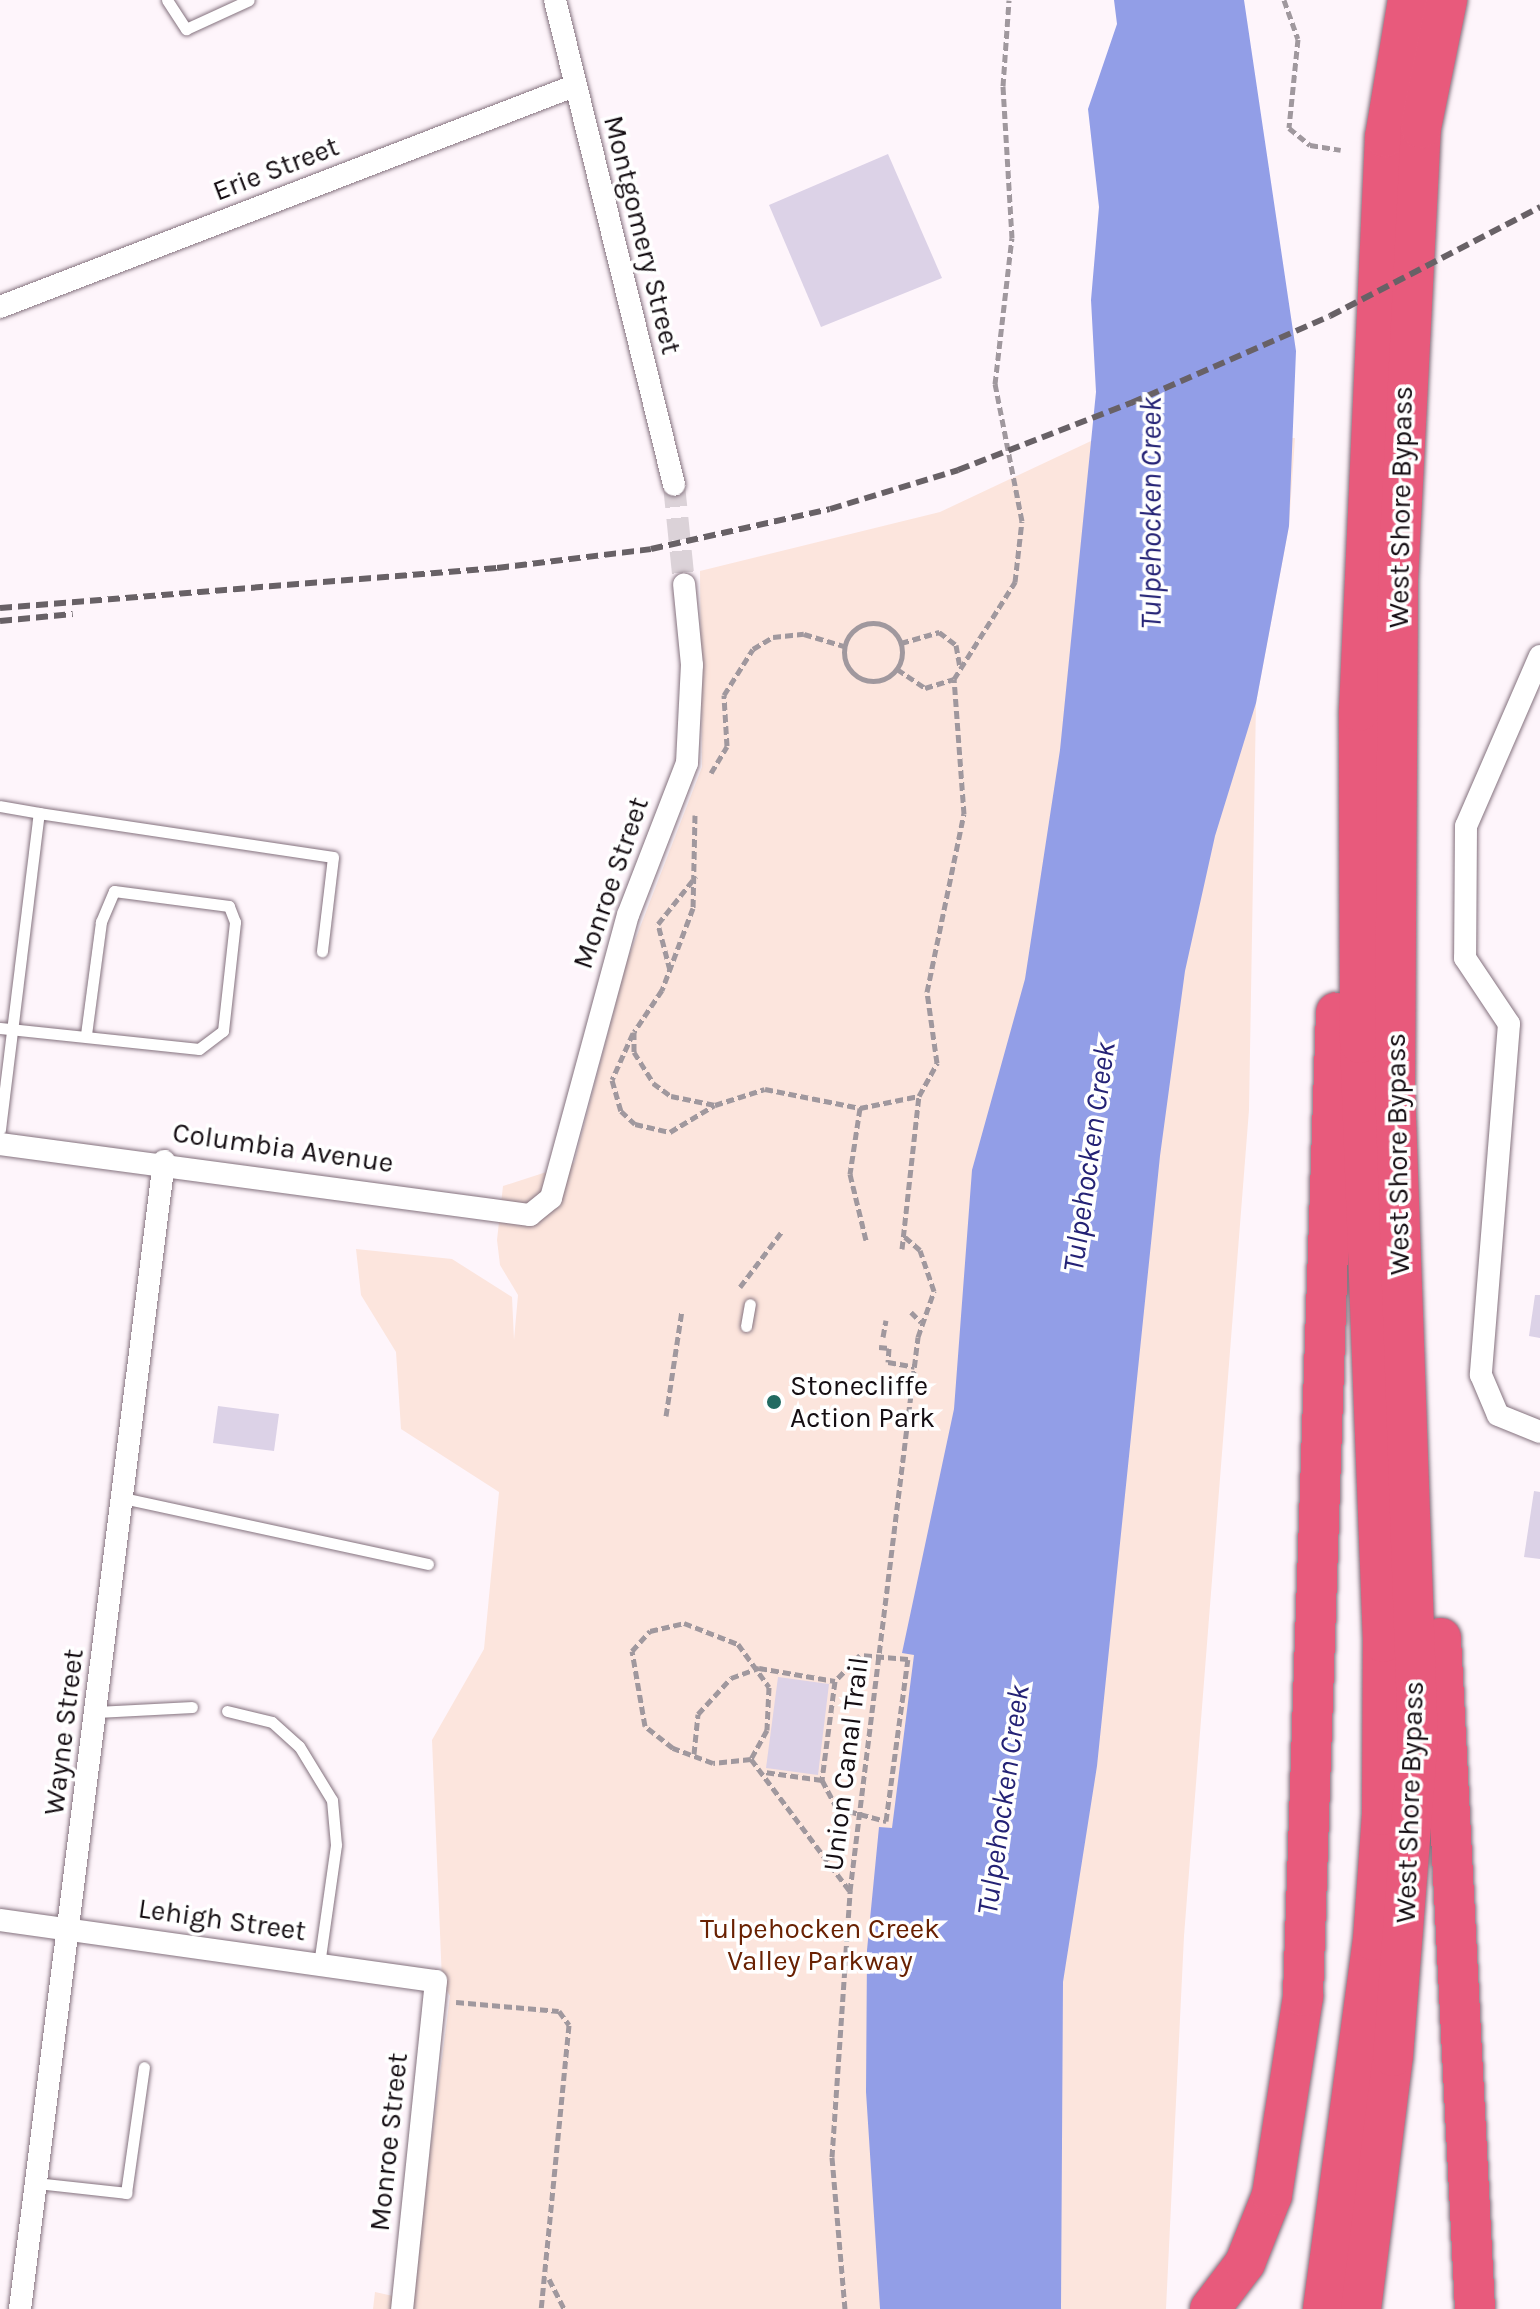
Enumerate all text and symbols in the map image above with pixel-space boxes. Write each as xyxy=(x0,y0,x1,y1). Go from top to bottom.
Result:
street label: Montgomery Street xyxy=(596,112,688,358)
street label: Erie Street xyxy=(208,130,344,208)
street label: West Shore Bypass xyxy=(1382,386,1420,628)
water label: Tulpehocken Creek xyxy=(1133,397,1169,629)
street label: Monroe Street xyxy=(566,793,656,973)
street label: West Shore Bypass xyxy=(1379,1033,1417,1275)
water label: Tulpehocken Creek xyxy=(1055,1040,1123,1274)
street label: Columbia Avenue xyxy=(170,1116,396,1180)
place label: Stonecliffe Action Park xyxy=(790,1369,935,1435)
marker: Stonecliffe Action Park xyxy=(765,1393,783,1411)
street label: Wayne Street xyxy=(37,1647,91,1817)
street label: Union Canal Trail xyxy=(816,1655,876,1873)
street label: West Shore Bypass xyxy=(1389,1680,1431,1924)
water label: Tulpehocken Creek xyxy=(969,1683,1037,1917)
street label: Lehigh Street xyxy=(136,1892,308,1948)
park label: Tulpehocken Creek Valley Parkway xyxy=(700,1912,940,1978)
street label: Monroe Street xyxy=(363,2051,415,2233)

